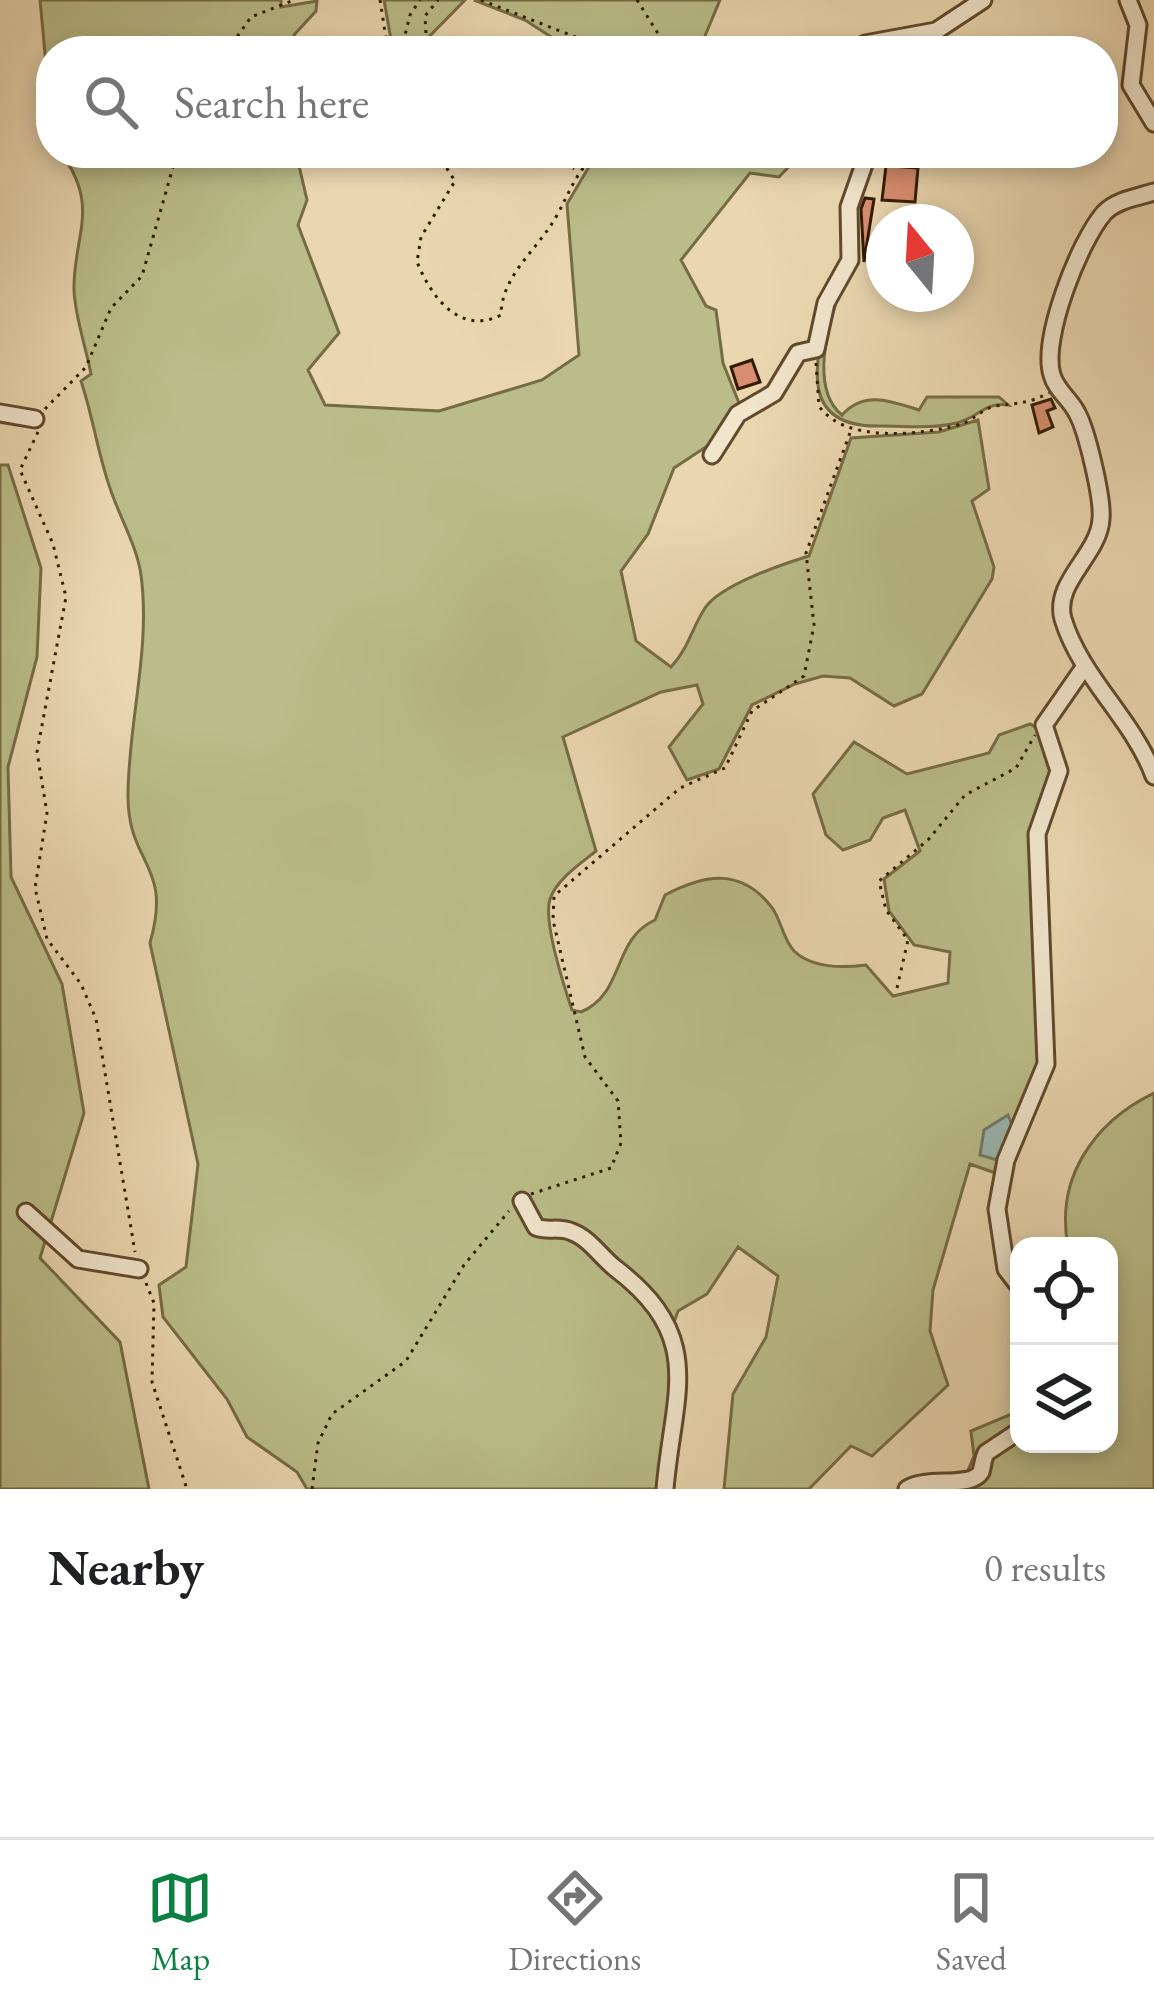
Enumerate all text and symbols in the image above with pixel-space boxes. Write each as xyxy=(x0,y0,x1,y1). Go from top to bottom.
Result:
search box xyxy=(36,36,1118,168)
icon: search xyxy=(78,69,144,135)
text: Search here xyxy=(174,73,369,131)
north arrow xyxy=(866,204,974,312)
map controls xyxy=(1010,1237,1118,1453)
button: locate xyxy=(1010,1237,1118,1345)
button: layers xyxy=(1010,1345,1118,1453)
text: Nearby xyxy=(48,1534,204,1600)
text: 0 results xyxy=(984,1542,1106,1593)
tab: Map xyxy=(147,1865,213,1980)
tab: Directions xyxy=(508,1865,641,1980)
tab: Saved xyxy=(936,1865,1007,1980)

